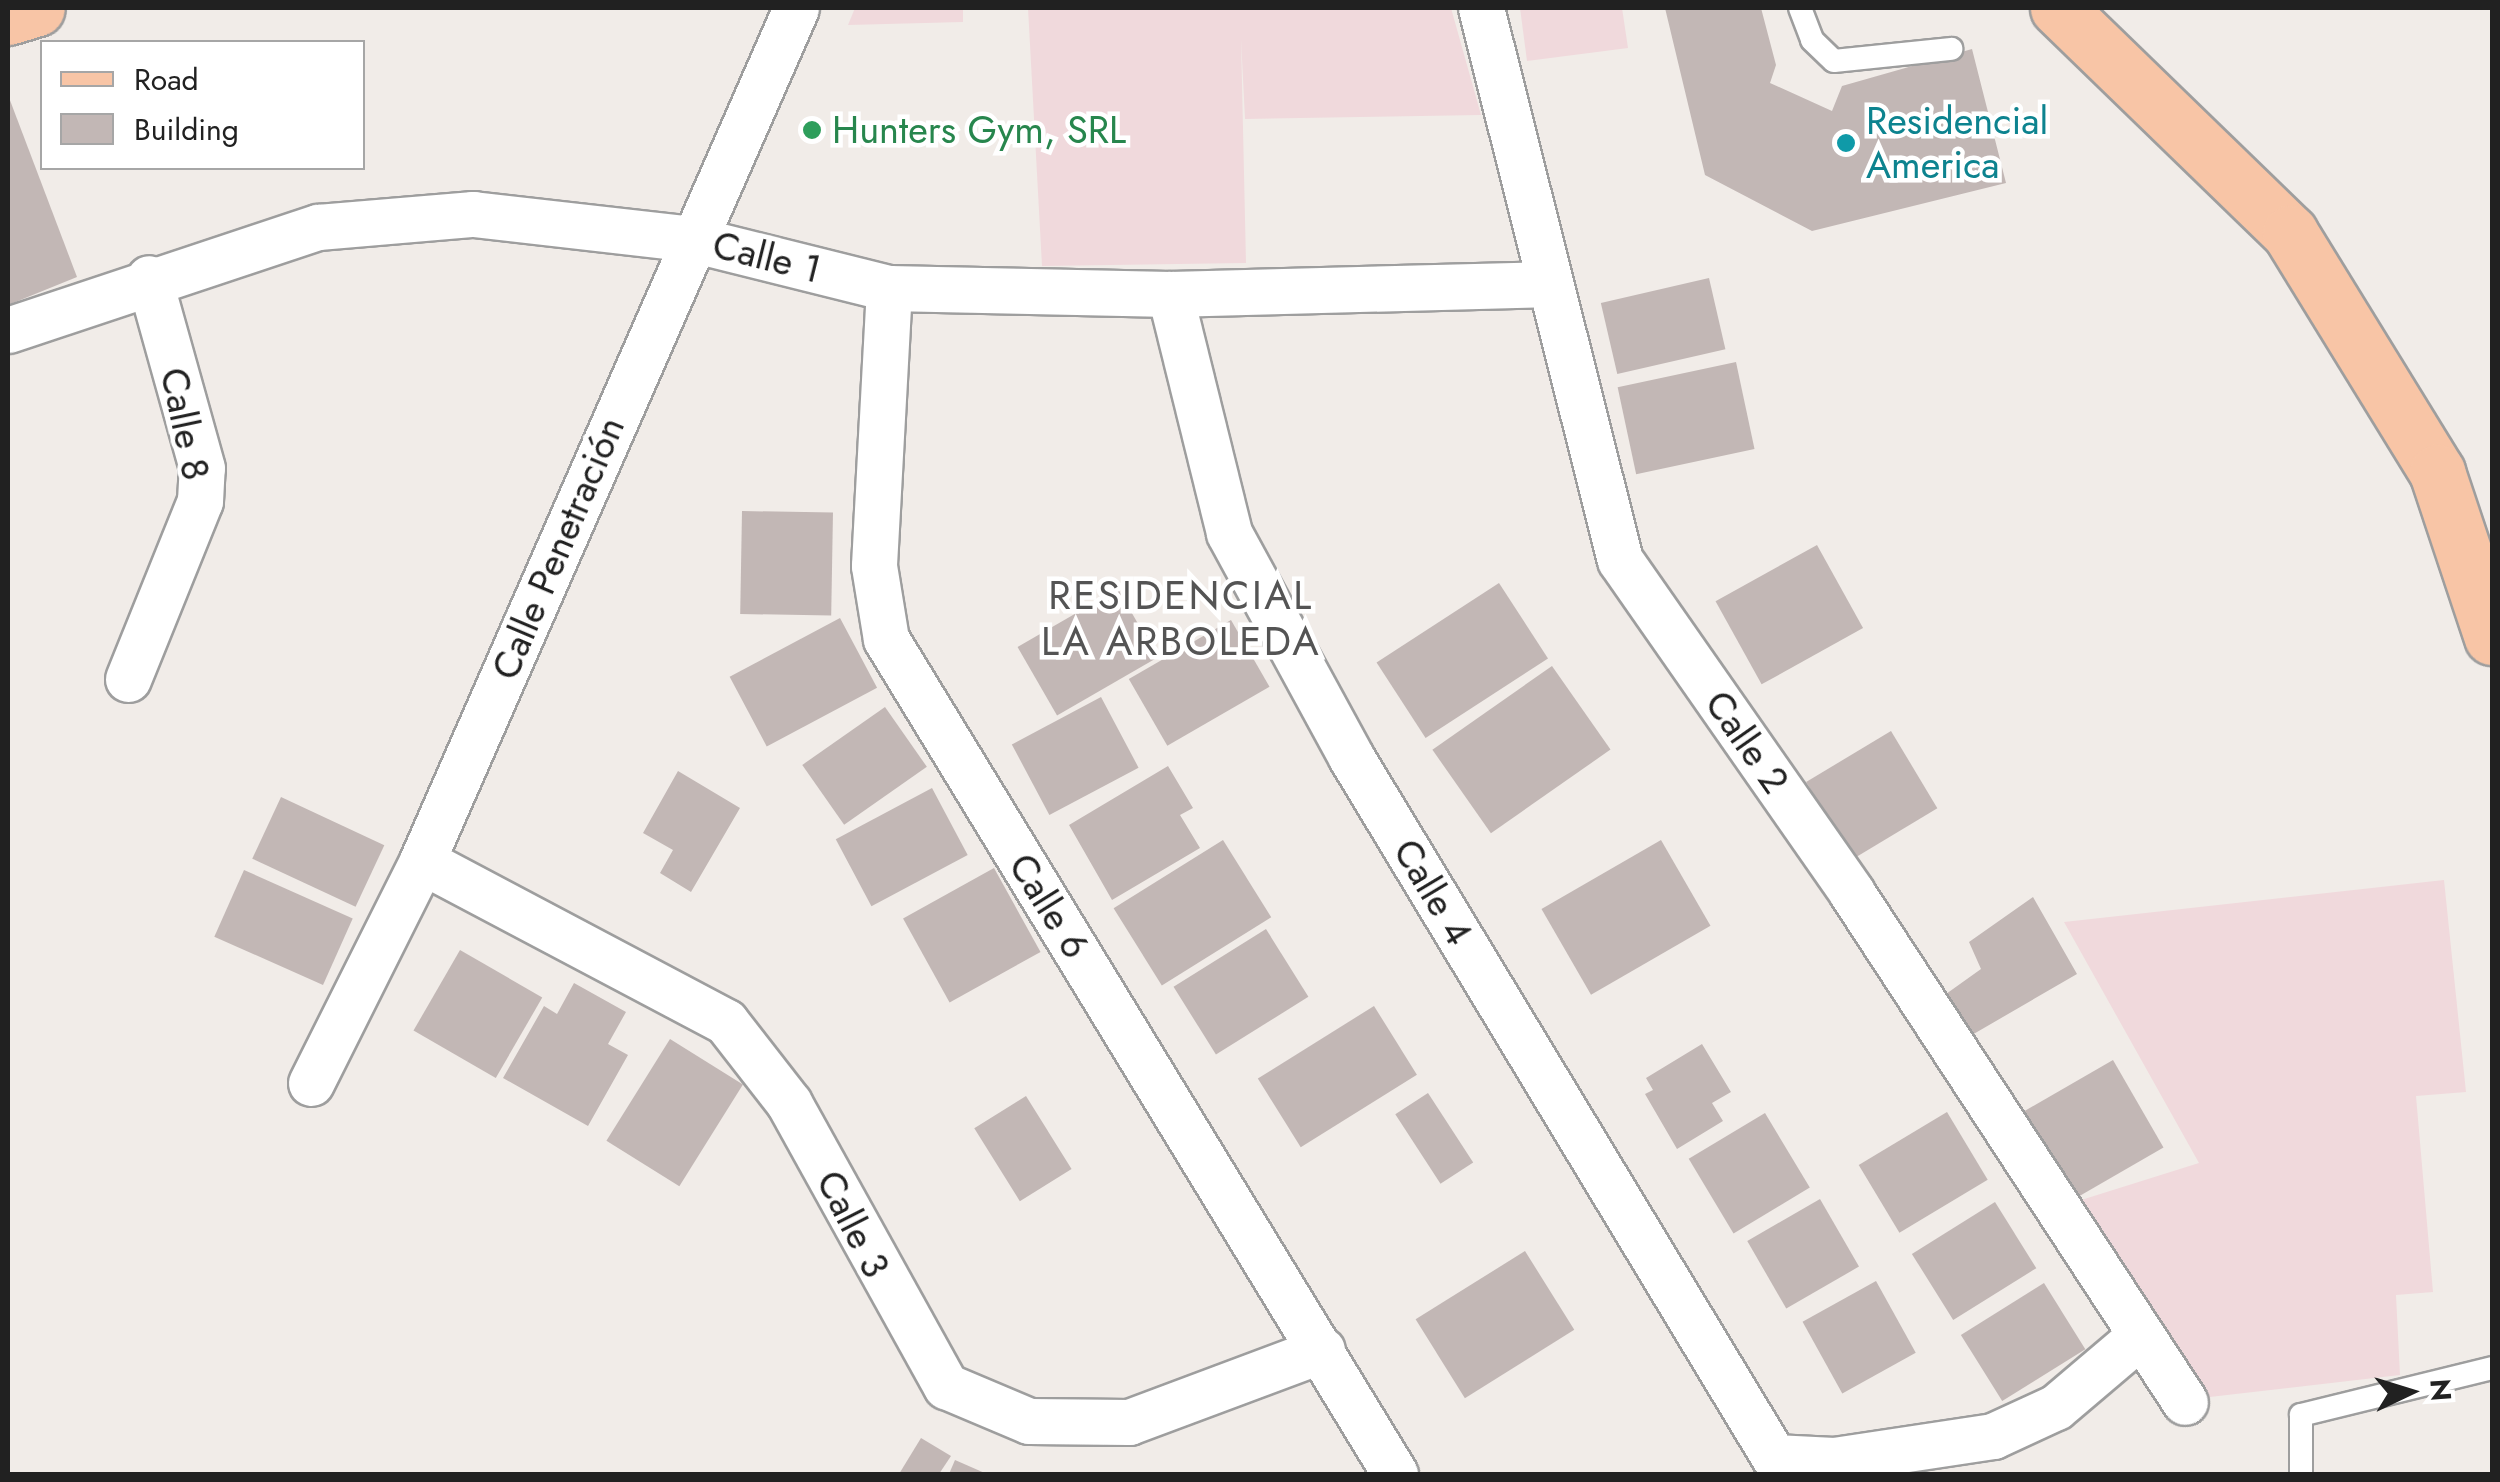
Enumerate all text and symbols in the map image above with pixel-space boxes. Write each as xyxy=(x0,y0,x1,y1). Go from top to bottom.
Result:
legend xyxy=(40,40,365,170)
text: Road xyxy=(134,58,199,101)
place label: Residencial America xyxy=(1866,98,2048,188)
place label: Hunters Gym, SRL xyxy=(832,107,1126,153)
text: Building xyxy=(134,108,239,151)
marker: Hunters Gym, SRL xyxy=(801,119,823,141)
marker: Residencial America xyxy=(1835,132,1857,154)
street label: Calle 1 xyxy=(708,222,826,292)
street label: Calle 8 xyxy=(151,364,219,484)
street label: Calle Penetración xyxy=(482,410,634,686)
district label: RESIDENCIAL LA ARBOLEDA xyxy=(1041,571,1321,665)
street label: Calle 2 xyxy=(1696,682,1798,802)
street label: Calle 4 xyxy=(1384,831,1482,953)
street label: Calle 6 xyxy=(999,845,1099,967)
street label: Calle 3 xyxy=(807,1163,899,1285)
north arrow xyxy=(2360,1342,2460,1442)
text: N xyxy=(2419,1377,2462,1402)

